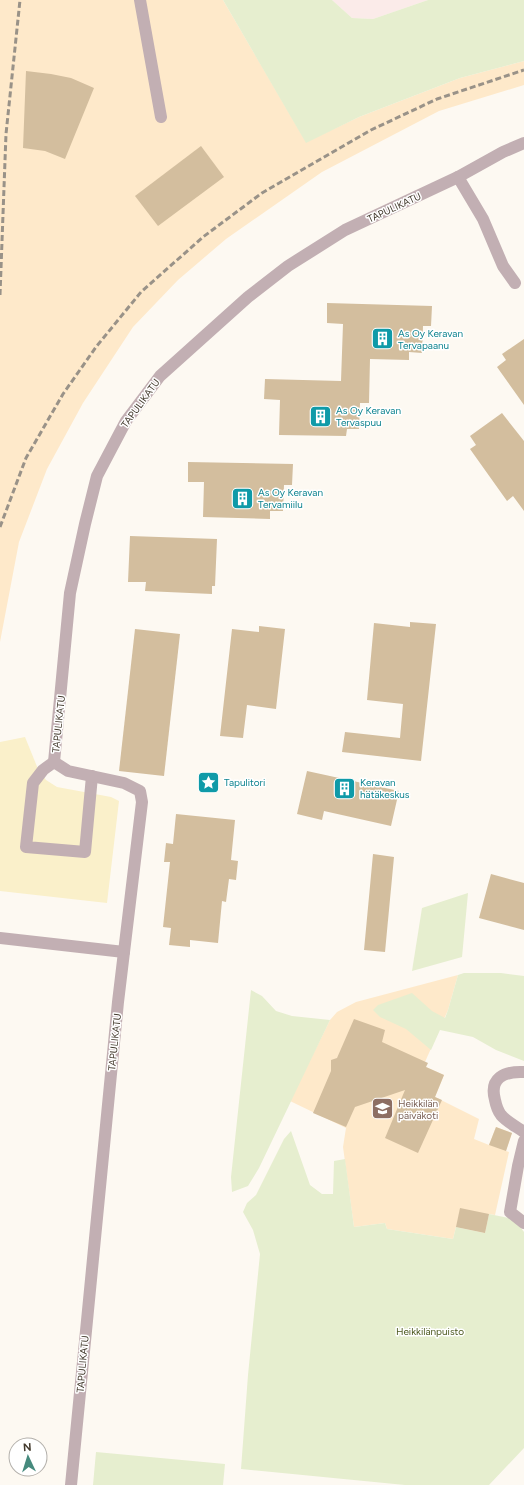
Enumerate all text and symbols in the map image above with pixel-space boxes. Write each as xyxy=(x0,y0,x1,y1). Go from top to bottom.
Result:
street label: TAPULIKATU xyxy=(365,189,423,226)
building icon: As Oy Keravan Tervapaanu xyxy=(370,326,396,352)
place label: As Oy Keravan Tervapaanu xyxy=(398,327,463,352)
street label: TAPULIKATU xyxy=(118,376,163,430)
building icon: As Oy Keravan Tervaspuu xyxy=(307,403,333,429)
place label: As Oy Keravan Tervaspuu xyxy=(336,404,401,429)
building icon: As Oy Keravan Tervamiilu xyxy=(230,485,256,511)
place label: As Oy Keravan Tervamiilu xyxy=(258,486,323,511)
street label: TAPULIKATU xyxy=(49,695,68,753)
place icon: Tapulitori xyxy=(196,769,222,795)
building icon: Keravan hätäkeskus xyxy=(331,775,357,801)
place label: Tapulitori xyxy=(224,776,265,789)
place label: Keravan hätäkeskus xyxy=(360,776,410,801)
street label: TAPULIKATU xyxy=(105,1013,124,1071)
school or university icon: Heikkilän päiväkoti xyxy=(370,1096,396,1122)
place label: Heikkilän päiväkoti xyxy=(398,1097,439,1122)
park label: Heikkilänpuisto xyxy=(396,1325,464,1338)
street label: TAPULIKATU xyxy=(74,1335,91,1393)
north arrow xyxy=(8,1437,48,1477)
text: N xyxy=(23,1441,32,1454)

